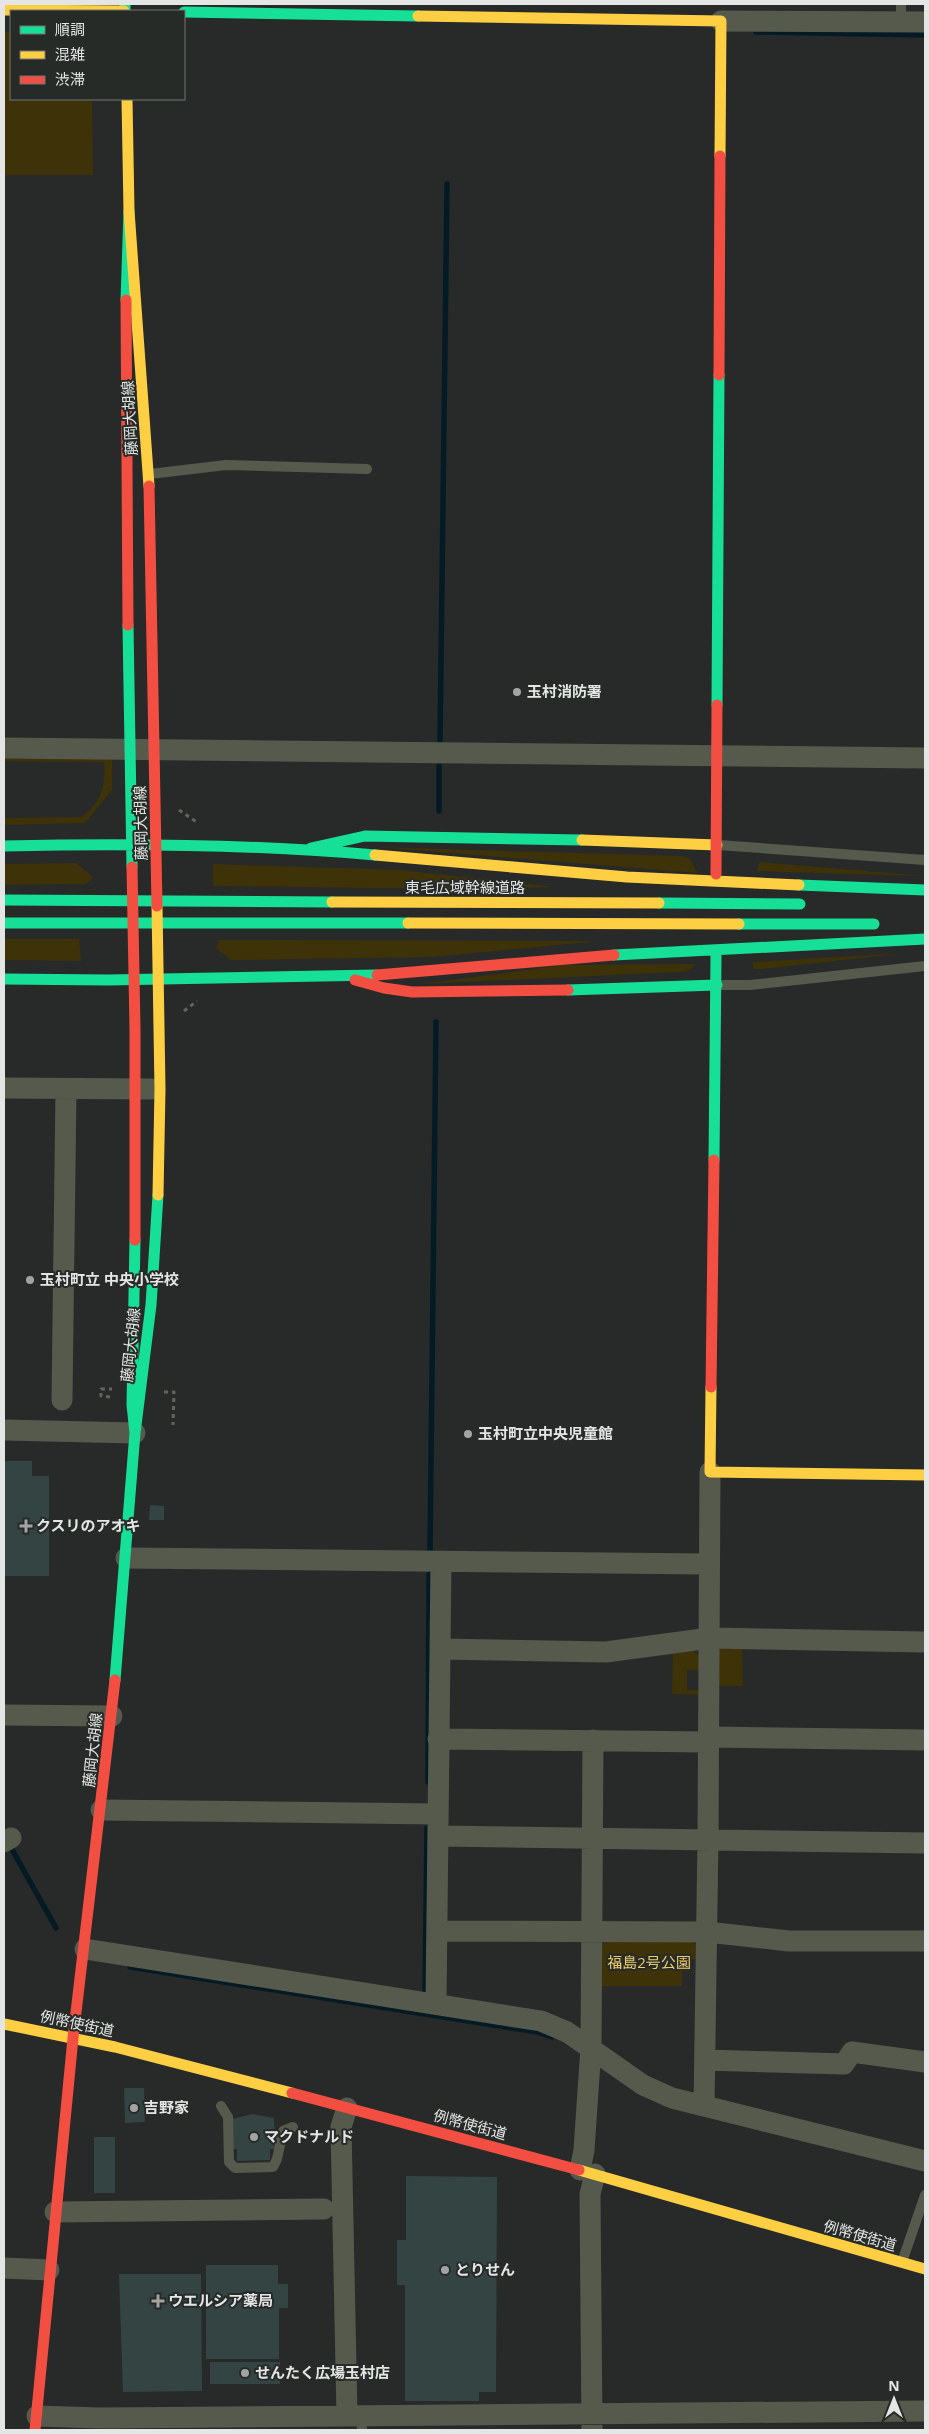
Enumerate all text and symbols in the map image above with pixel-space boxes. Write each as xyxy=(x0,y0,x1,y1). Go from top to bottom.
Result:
legend xyxy=(10,10,185,100)
text: 順調 xyxy=(55,19,85,39)
text: 混雑 xyxy=(55,44,85,64)
text: 渋滞 xyxy=(55,69,85,89)
street label: 藤岡大胡線 xyxy=(117,380,141,456)
place label: 玉村消防署 xyxy=(527,681,602,701)
marker: 玉村消防署 xyxy=(511,686,523,698)
street label: 藤岡大胡線 xyxy=(129,785,151,861)
street label: 東毛広域幹線道路 xyxy=(405,877,525,897)
place label: 玉村町立 中央小学校 xyxy=(40,1269,179,1289)
marker: 玉村町立 中央小学校 xyxy=(24,1274,36,1286)
street label: 藤岡大胡線 xyxy=(116,1307,144,1383)
place label: 玉村町立中央児童館 xyxy=(478,1423,613,1443)
marker: 玉村町立中央児童館 xyxy=(462,1428,474,1440)
place label: クスリのアオキ xyxy=(36,1515,141,1535)
marker: クスリのアオキ xyxy=(20,1520,32,1532)
street label: 藤岡大胡線 xyxy=(78,1712,106,1788)
park label: 福島2号公園 xyxy=(607,1952,691,1972)
street label: 例幣使街道 xyxy=(38,2005,116,2041)
place label: 吉野家 xyxy=(144,2097,189,2117)
marker: 吉野家 xyxy=(128,2102,140,2114)
street label: 例幣使街道 xyxy=(431,2105,509,2143)
place label: マクドナルド xyxy=(264,2126,354,2146)
marker: マクドナルド xyxy=(248,2131,260,2143)
street label: 例幣使街道 xyxy=(821,2215,899,2255)
place label: とりせん xyxy=(455,2259,515,2279)
marker: とりせん xyxy=(439,2264,451,2276)
place label: ウエルシア薬局 xyxy=(168,2290,273,2310)
marker: ウエルシア薬局 xyxy=(152,2295,164,2307)
place label: せんたく広場玉村店 xyxy=(255,2362,390,2382)
marker: せんたく広場玉村店 xyxy=(239,2367,251,2379)
north arrow xyxy=(869,2374,919,2424)
text: N xyxy=(888,2376,900,2395)

